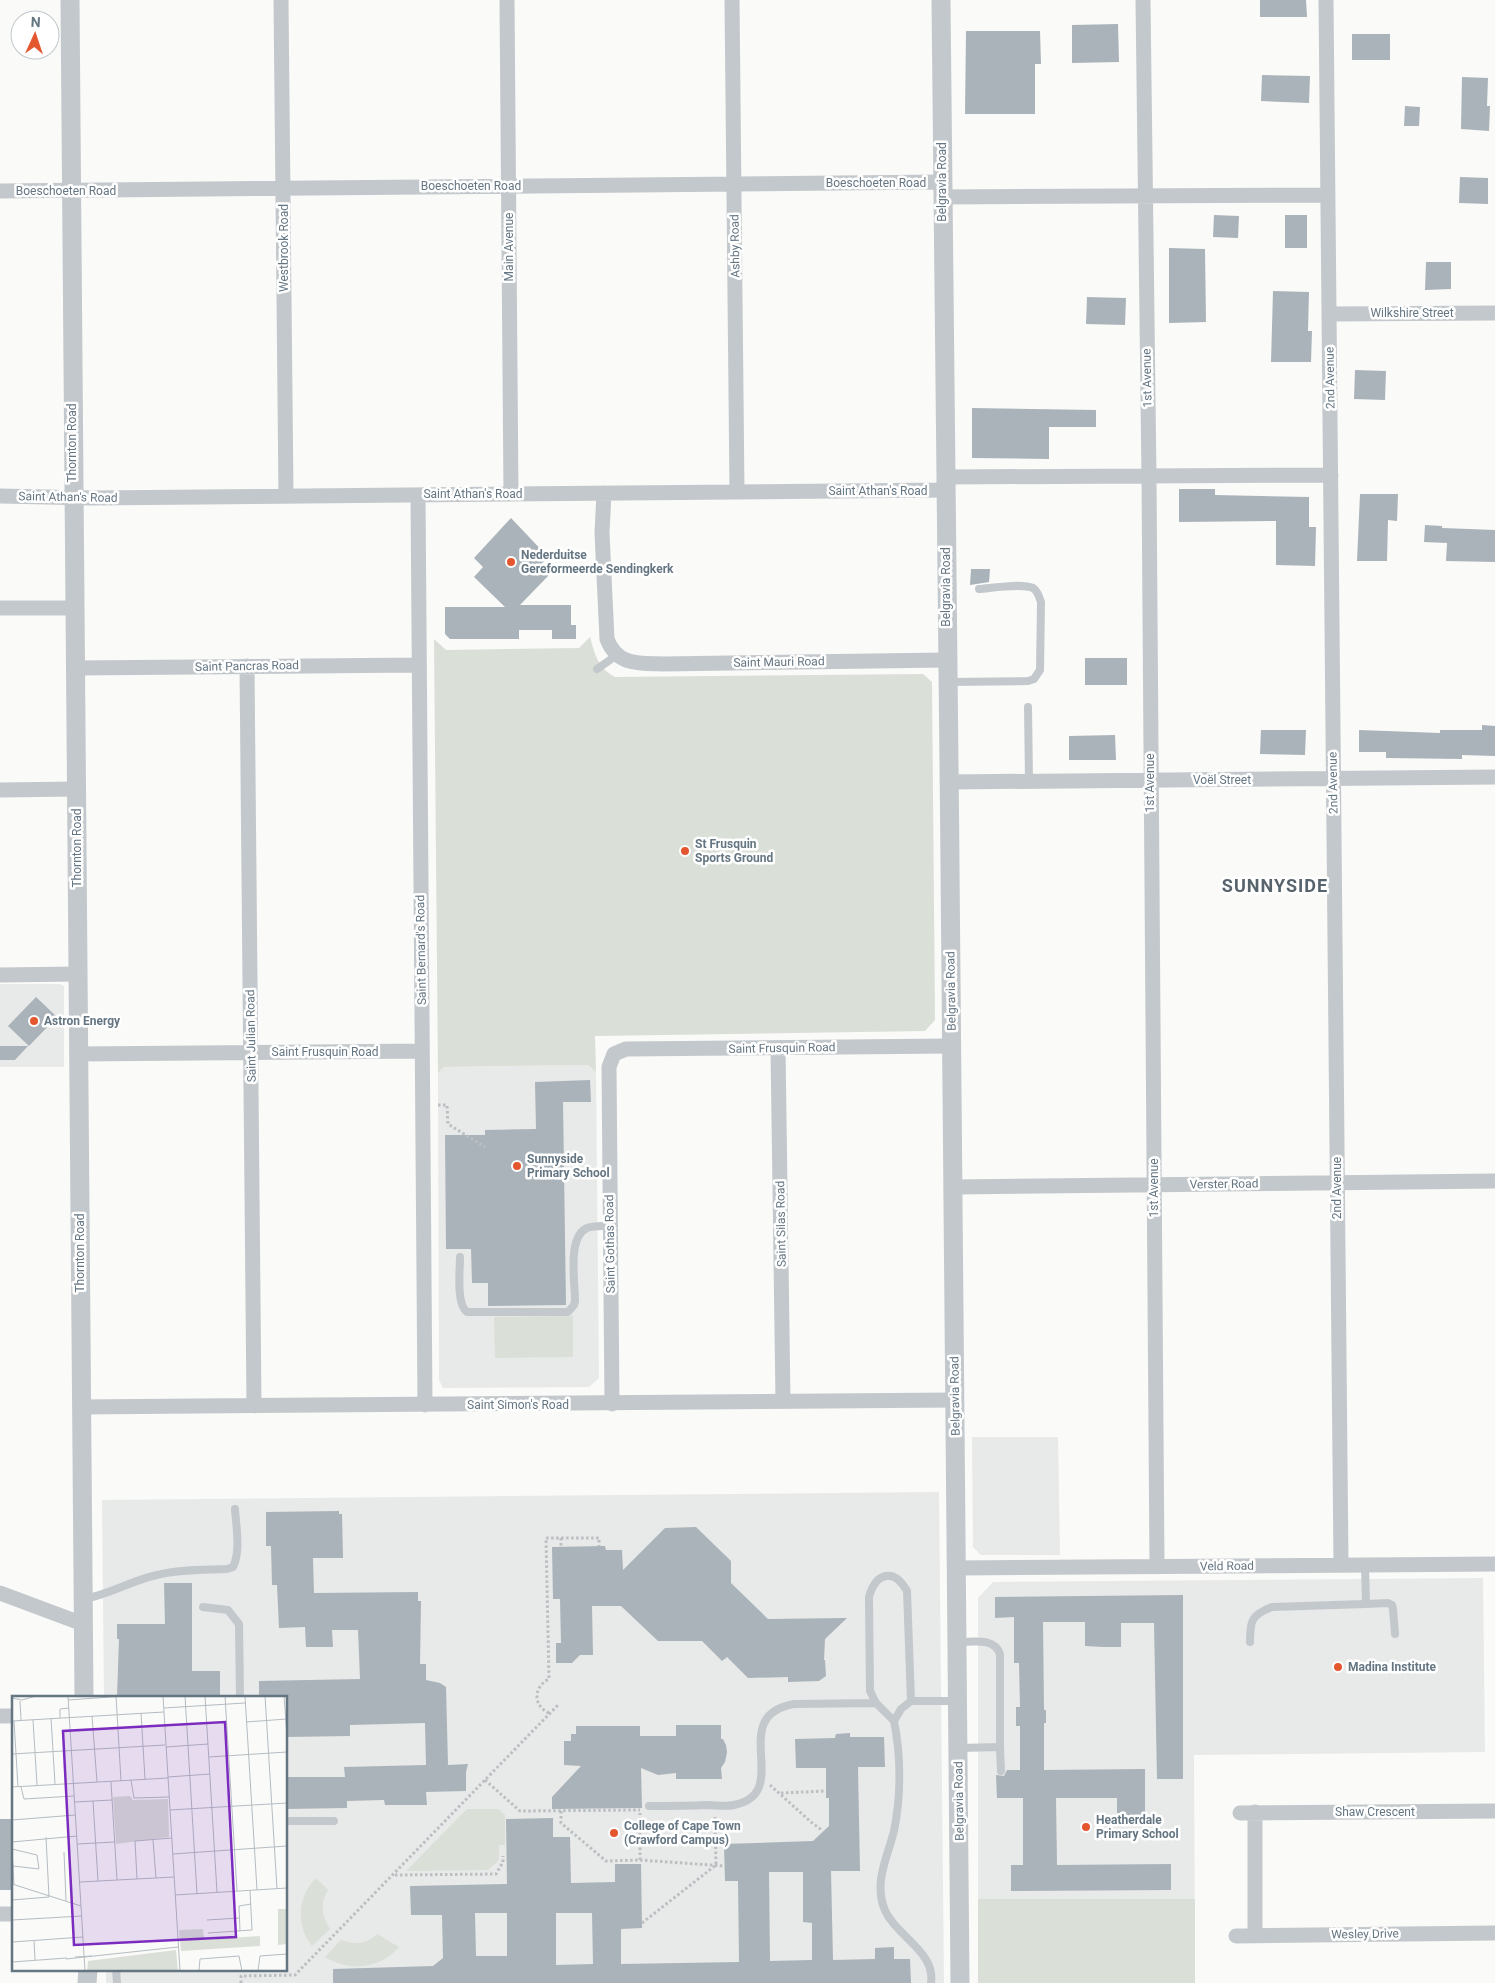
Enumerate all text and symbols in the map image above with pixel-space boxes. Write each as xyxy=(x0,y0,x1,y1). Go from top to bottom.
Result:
north arrow xyxy=(10,10,60,60)
text: N xyxy=(30,14,41,30)
street label: Belgravia Road xyxy=(935,142,949,222)
street label: Boeschoeten Road xyxy=(826,176,926,190)
street label: Boeschoeten Road xyxy=(421,179,521,193)
street label: Boeschoeten Road xyxy=(16,184,116,198)
street label: Westbrook Road xyxy=(277,204,291,292)
street label: Main Avenue xyxy=(502,213,516,281)
street label: Ashby Road xyxy=(727,214,743,278)
street label: Wilkshire Street xyxy=(1370,306,1454,320)
street label: 2nd Avenue xyxy=(1322,347,1338,409)
street label: 1st Avenue xyxy=(1139,348,1155,408)
street label: Thornton Road xyxy=(65,403,79,483)
street label: Saint Athan's Road xyxy=(828,484,928,498)
street label: Saint Athan's Road xyxy=(423,487,523,501)
street label: Saint Athan's Road xyxy=(18,489,118,505)
street label: Belgravia Road xyxy=(939,547,953,627)
place label: Nederduitse Gereformeerde Sendingkerk xyxy=(521,548,674,576)
marker: Nederduitse Gereformeerde Sendingkerk xyxy=(505,556,517,568)
street label: Saint Mauri Road xyxy=(733,654,825,670)
street label: Saint Pancras Road xyxy=(195,658,299,674)
street label: 2nd Avenue xyxy=(1325,752,1341,814)
street label: 1st Avenue xyxy=(1143,753,1157,813)
street label: Voël Street xyxy=(1193,773,1251,787)
street label: Thornton Road xyxy=(70,808,84,888)
place label: St Frusquin Sports Ground xyxy=(695,837,773,865)
marker: St Frusquin Sports Ground xyxy=(679,845,691,857)
district label: SUNNYSIDE xyxy=(1222,875,1328,896)
street label: Saint Bernard's Road xyxy=(413,895,429,1005)
street label: Belgravia Road xyxy=(943,951,959,1031)
street label: Saint Julian Road xyxy=(243,989,259,1083)
place label: Astron Energy xyxy=(44,1014,121,1028)
marker: Astron Energy xyxy=(28,1015,40,1027)
street label: Saint Frusquin Road xyxy=(728,1040,836,1056)
street label: Saint Frusquin Road xyxy=(272,1045,378,1059)
place label: Sunnyside Primary School xyxy=(527,1152,610,1180)
street label: 2nd Avenue xyxy=(1330,1157,1344,1219)
street label: 1st Avenue xyxy=(1147,1158,1161,1218)
marker: Sunnyside Primary School xyxy=(511,1160,523,1172)
street label: Verster Road xyxy=(1189,1176,1259,1192)
street label: Saint Silas Road xyxy=(773,1181,789,1267)
street label: Saint Gothas Road xyxy=(602,1194,618,1294)
street label: Thornton Road xyxy=(73,1213,87,1293)
street label: Belgravia Road xyxy=(947,1356,963,1436)
street label: Saint Simon's Road xyxy=(467,1398,569,1412)
street label: Veld Road xyxy=(1200,1559,1254,1573)
place label: Madina Institute xyxy=(1348,1660,1436,1674)
marker: Madina Institute xyxy=(1332,1661,1344,1673)
inset map xyxy=(12,1696,288,1970)
street label: Belgravia Road xyxy=(951,1761,967,1841)
street label: Shaw Crescent xyxy=(1335,1805,1415,1819)
place label: Heatherdale Primary School xyxy=(1096,1813,1179,1841)
place label: College of Cape Town (Crawford Campus) xyxy=(624,1819,741,1847)
marker: Heatherdale Primary School xyxy=(1080,1821,1092,1833)
marker: College of Cape Town (Crawford Campus) xyxy=(608,1827,620,1839)
street label: Wesley Drive xyxy=(1331,1926,1399,1942)

